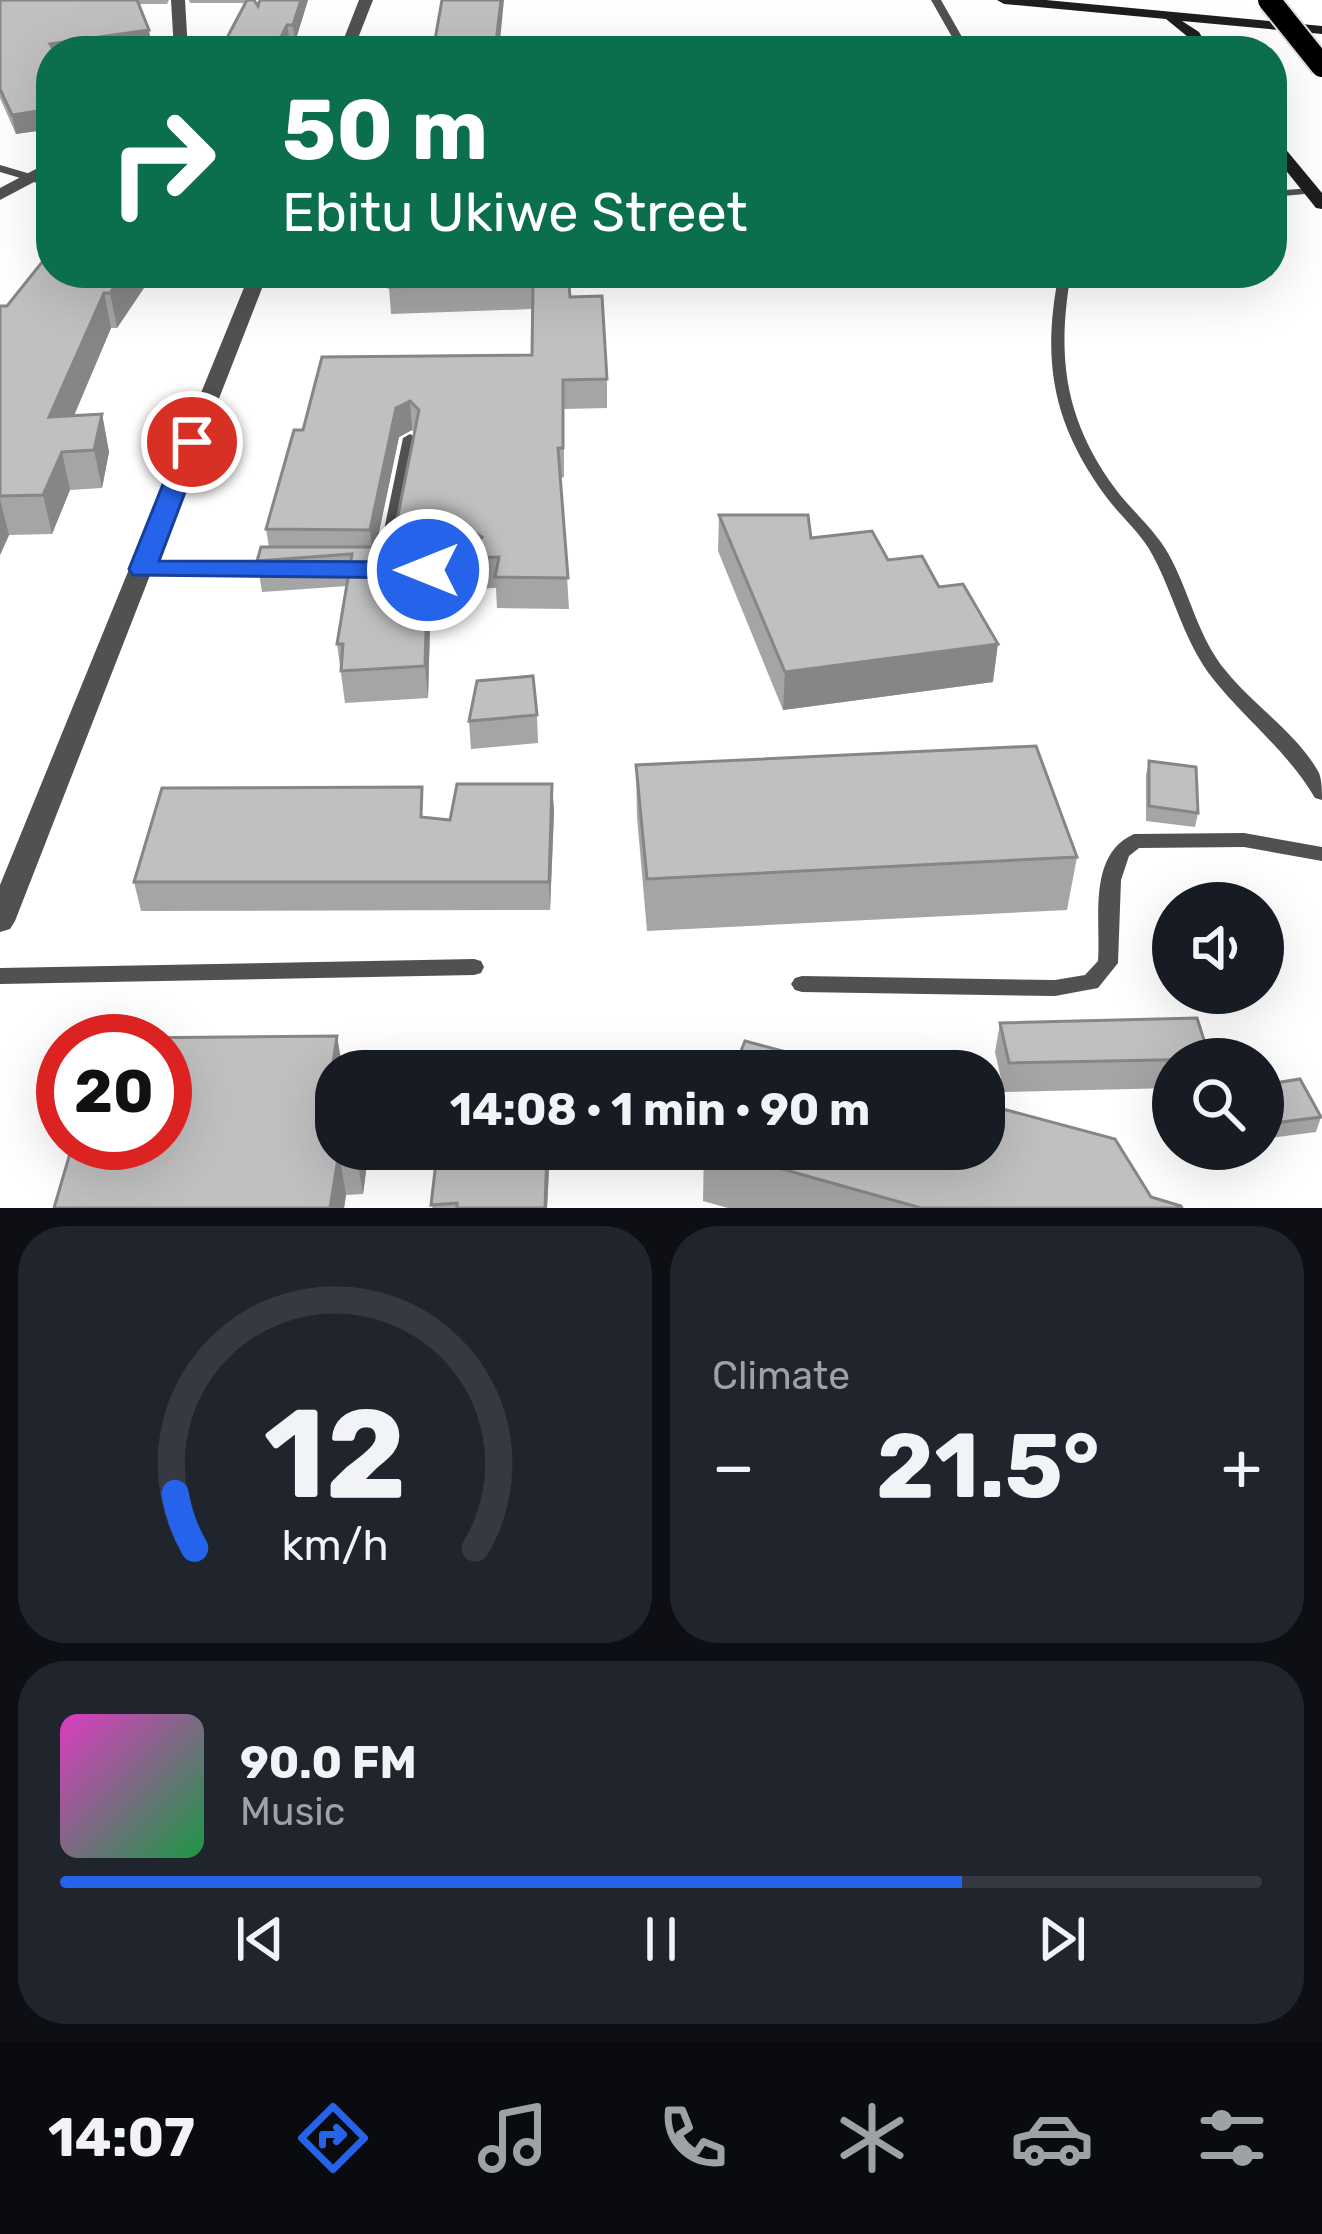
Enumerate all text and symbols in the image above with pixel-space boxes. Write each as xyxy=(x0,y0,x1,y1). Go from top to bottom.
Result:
text: 50 m xyxy=(282,80,488,180)
icon: right xyxy=(84,84,240,240)
text: Ebitu Ukiwe Street xyxy=(282,181,748,245)
pin xyxy=(141,391,243,493)
icon: arrive xyxy=(159,409,225,475)
position arrow xyxy=(365,507,491,633)
map controls xyxy=(1152,882,1284,1170)
button: sound xyxy=(1152,882,1284,1014)
speed limit sign: 20 xyxy=(36,1014,192,1170)
button: search xyxy=(1152,1038,1284,1170)
text: 14:08 · 1 min · 90 m xyxy=(450,1083,870,1136)
text: Climate xyxy=(712,1353,850,1399)
text: 12 xyxy=(263,1380,407,1528)
text: 21.5° xyxy=(876,1413,1100,1520)
text: − xyxy=(712,1427,755,1506)
text: + xyxy=(1221,1427,1262,1506)
text: km/h xyxy=(281,1519,389,1570)
text: 90.0 FM xyxy=(240,1736,417,1789)
text: Music xyxy=(240,1789,345,1835)
icon: previous xyxy=(227,1906,293,1972)
icon: pause xyxy=(628,1906,694,1972)
icon: next xyxy=(1029,1906,1095,1972)
icon: directions xyxy=(291,2096,375,2180)
icon: music xyxy=(471,2096,555,2180)
icon: phone xyxy=(651,2096,735,2180)
icon: climate xyxy=(830,2096,914,2180)
icon: car xyxy=(1010,2096,1094,2180)
icon: filters xyxy=(1190,2096,1274,2180)
text: 14:07 xyxy=(48,2106,195,2170)

